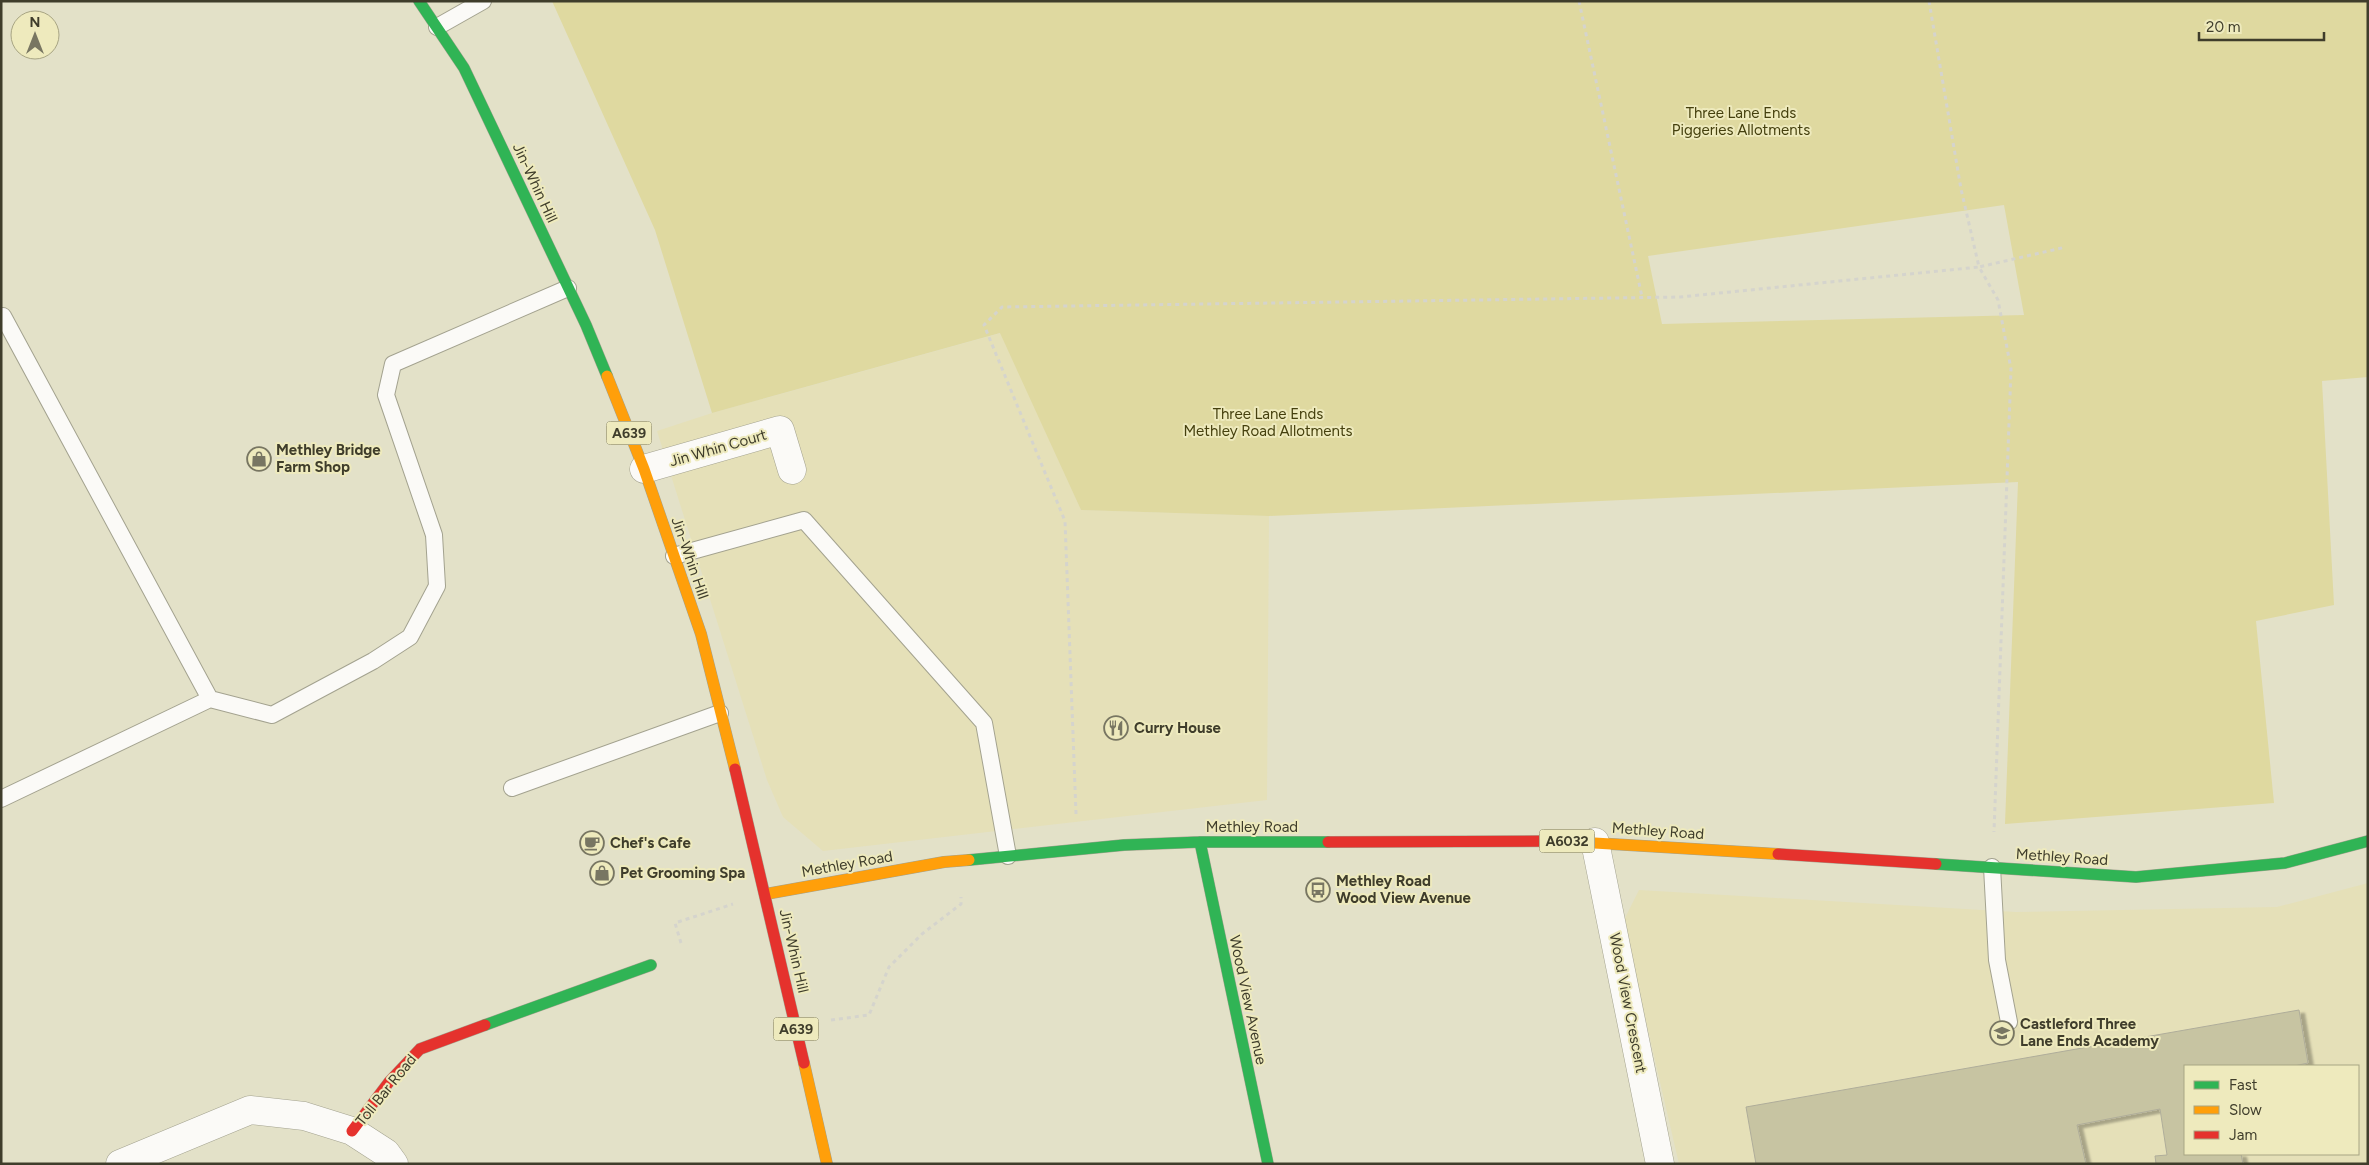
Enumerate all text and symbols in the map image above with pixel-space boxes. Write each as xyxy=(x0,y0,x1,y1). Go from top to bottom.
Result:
north arrow xyxy=(10,10,60,60)
scale bar xyxy=(2199,10,2324,42)
text: N xyxy=(30,14,40,31)
text: 20 m xyxy=(2206,18,2240,36)
park label: Three Lane Ends Piggeries Allotments xyxy=(1672,104,1810,139)
street label: Jin-Whin Hill xyxy=(509,140,561,226)
park label: Three Lane Ends Methley Road Allotments xyxy=(1183,405,1353,440)
road number: A639 xyxy=(606,422,652,444)
street label: Jin Whin Court xyxy=(667,425,769,470)
place label: Methley Bridge Farm Shop xyxy=(276,441,381,476)
shop icon: Methley Bridge Farm Shop xyxy=(246,446,272,472)
street label: Jin-Whin Hill xyxy=(668,515,712,601)
restaurant icon: Curry House xyxy=(1103,715,1129,741)
place label: Curry House xyxy=(1134,719,1221,737)
street label: Methley Road xyxy=(1206,818,1298,836)
street label: Methley Road xyxy=(1611,819,1705,843)
road number: A6032 xyxy=(1540,829,1594,852)
cafe icon: Chef's Cafe xyxy=(579,830,605,856)
place label: Chef's Cafe xyxy=(610,834,691,852)
street label: Methley Road xyxy=(2015,845,2109,869)
street label: Methley Road xyxy=(800,847,894,881)
shop icon: Pet Grooming Spa xyxy=(589,860,615,886)
place label: Pet Grooming Spa xyxy=(620,864,745,882)
place label: Methley Road Wood View Avenue xyxy=(1336,872,1471,907)
bus stop icon: Methley Road Wood View Avenue xyxy=(1305,877,1331,903)
street label: Jin-Whin Hill xyxy=(776,907,812,995)
street label: Wood View Crescent xyxy=(1606,931,1650,1075)
street label: Wood View Avenue xyxy=(1226,934,1270,1066)
place label: Castleford Three Lane Ends Academy xyxy=(2020,1015,2159,1050)
road number: A639 xyxy=(774,1018,818,1040)
school or university icon: Castleford Three Lane Ends Academy xyxy=(1989,1020,2015,1046)
street label: Toll Bar Road xyxy=(352,1051,420,1129)
legend xyxy=(2184,1065,2359,1155)
text: Fast xyxy=(2229,1076,2258,1094)
text: Slow xyxy=(2229,1101,2262,1119)
text: Jam xyxy=(2229,1126,2257,1144)

